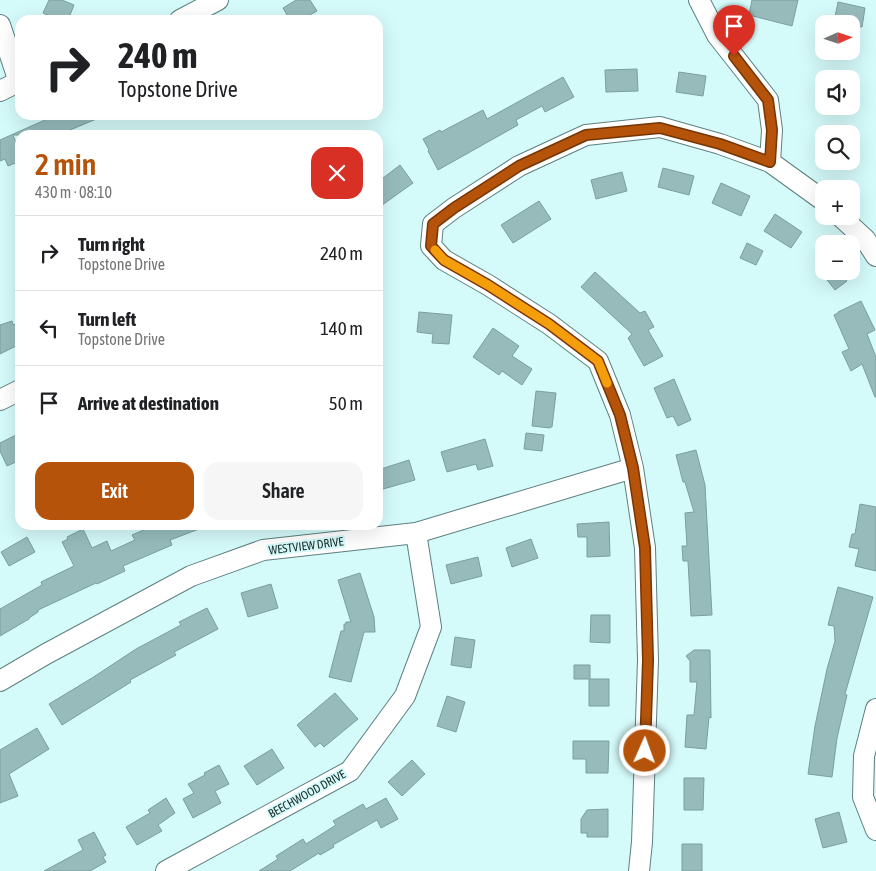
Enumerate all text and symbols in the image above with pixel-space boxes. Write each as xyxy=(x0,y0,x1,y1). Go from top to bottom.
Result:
pin xyxy=(713,5,755,56)
icon: arrive xyxy=(720,12,748,40)
north arrow xyxy=(815,15,860,60)
map controls xyxy=(815,15,860,280)
icon: right xyxy=(35,35,100,100)
text: 240 m xyxy=(118,35,197,75)
button: sound xyxy=(815,70,860,115)
text: Topstone Drive xyxy=(118,76,238,102)
button: search xyxy=(815,125,860,170)
text: 2 min xyxy=(35,147,96,181)
button: close xyxy=(311,147,363,199)
button: + xyxy=(815,180,860,225)
text: 430 m · 08:10 xyxy=(35,183,112,201)
text: Turn right xyxy=(78,233,145,255)
button: − xyxy=(815,235,860,280)
icon: right xyxy=(35,239,63,267)
text: 240 m xyxy=(320,242,363,264)
text: Topstone Drive xyxy=(78,255,165,273)
text: Turn left xyxy=(78,308,136,330)
icon: left xyxy=(35,314,63,342)
text: 140 m xyxy=(320,317,363,339)
text: Topstone Drive xyxy=(78,330,165,348)
icon: arrive xyxy=(35,389,63,417)
text: Arrive at destination xyxy=(78,392,219,414)
text: 50 m xyxy=(329,392,363,414)
button: Exit xyxy=(35,462,194,520)
button: Share xyxy=(204,462,363,520)
street label: WESTVIEW DRIVE xyxy=(268,534,344,558)
position arrow xyxy=(618,724,670,776)
street label: BEECHWOOD DRIVE xyxy=(266,767,348,821)

